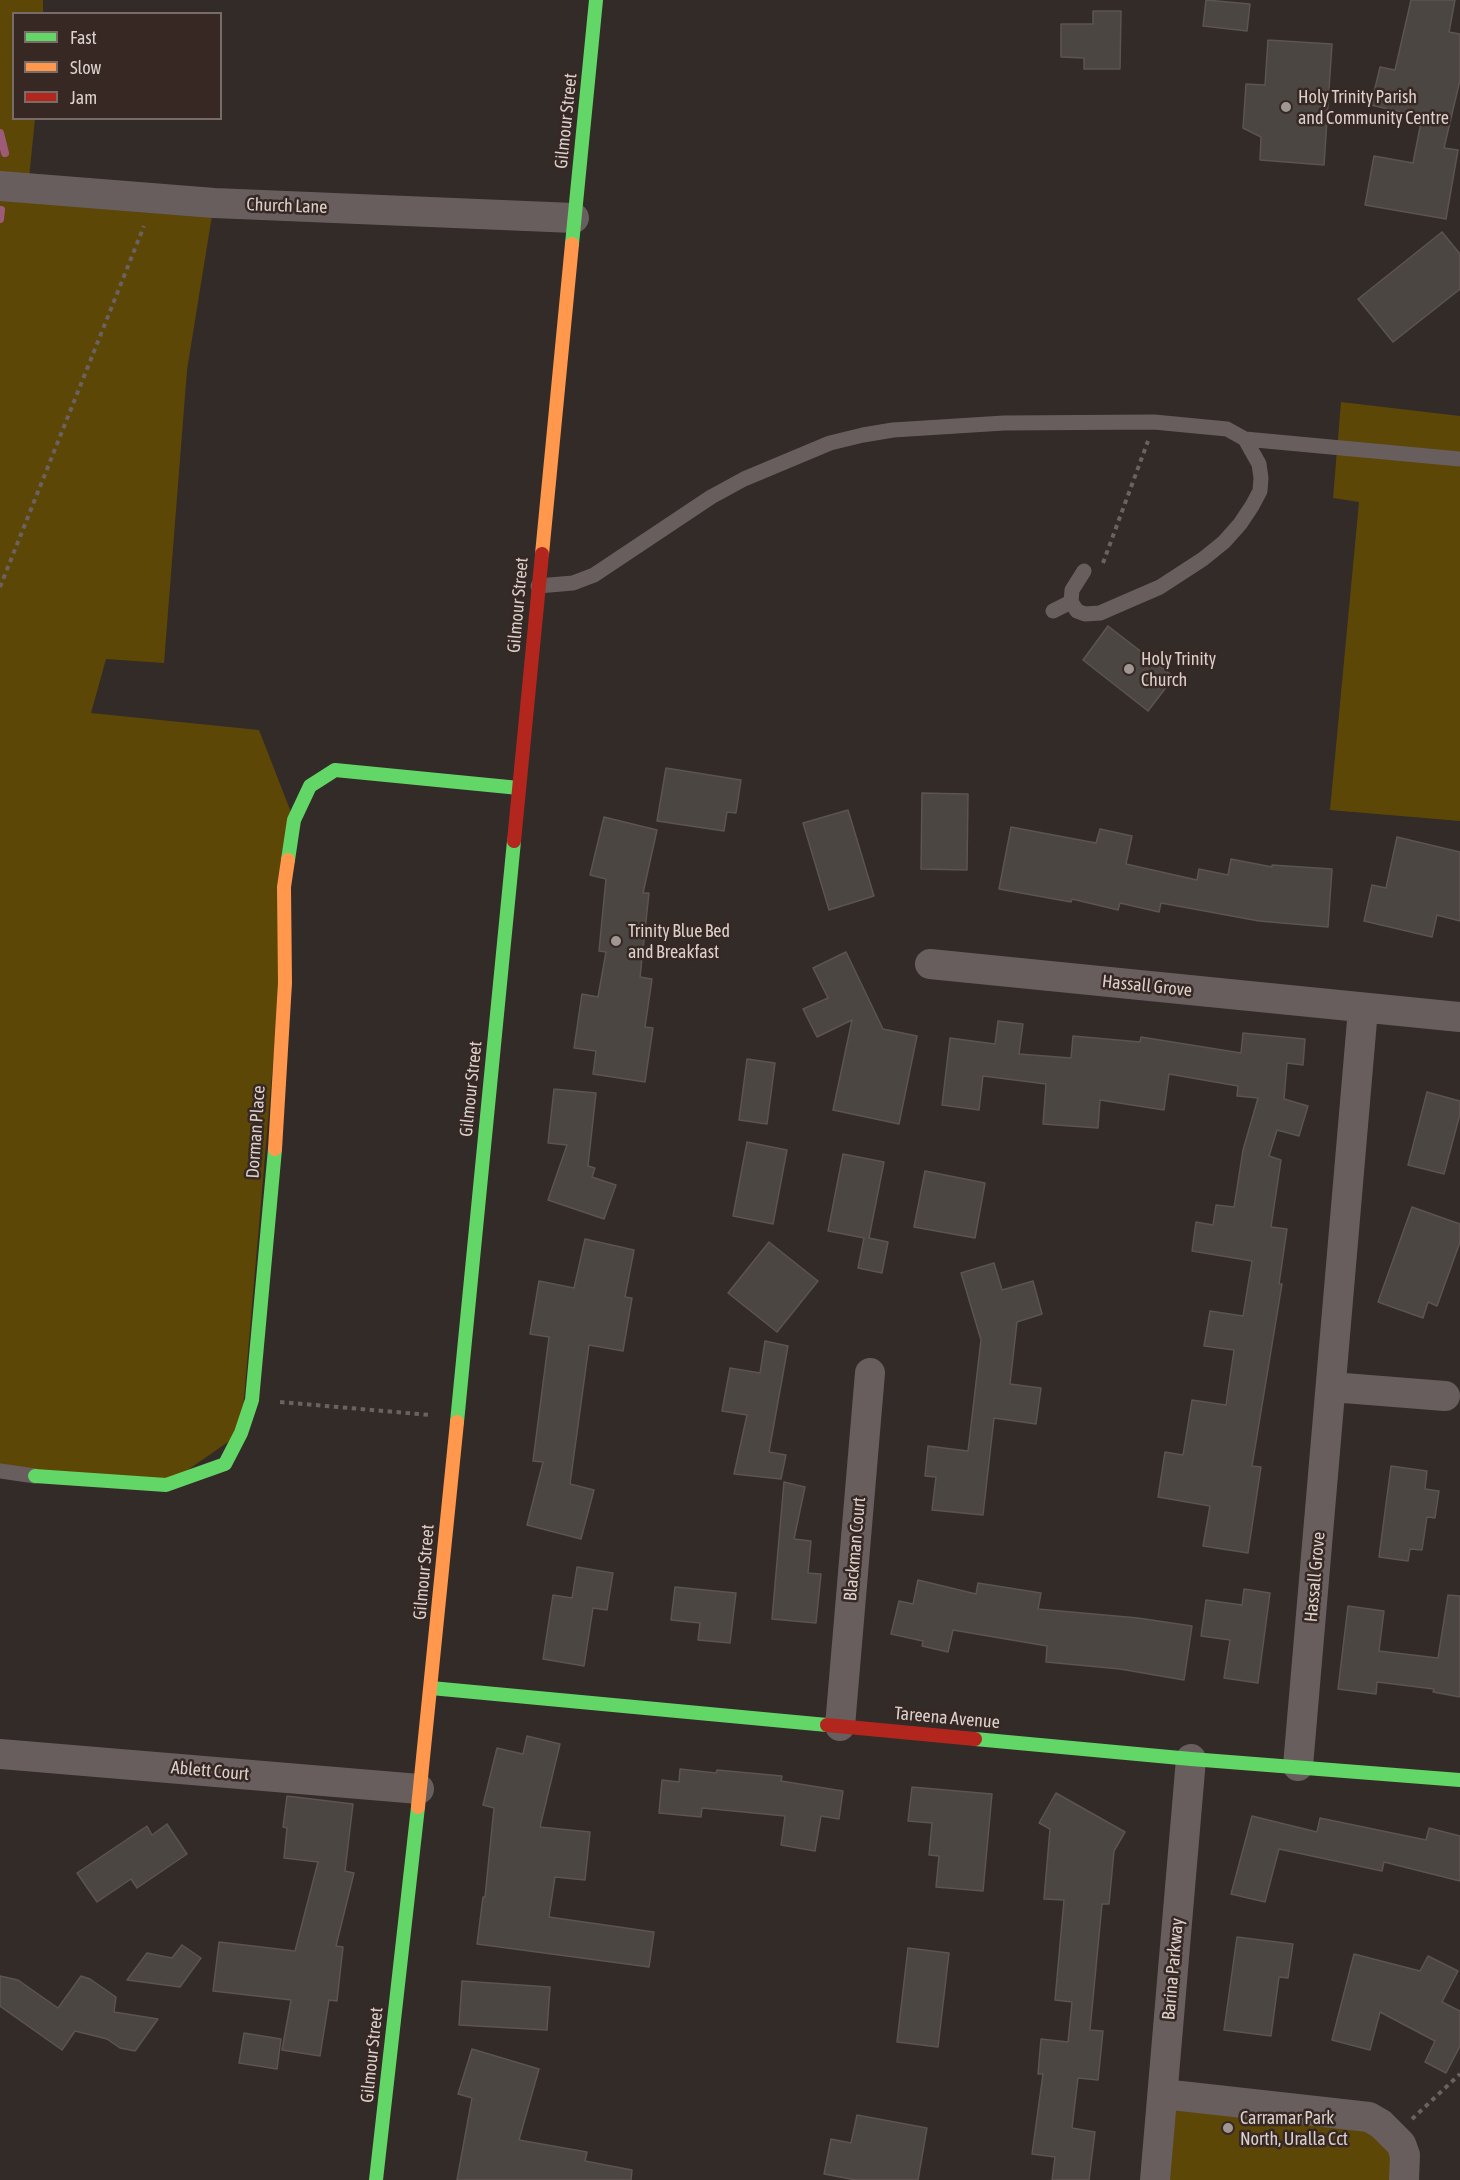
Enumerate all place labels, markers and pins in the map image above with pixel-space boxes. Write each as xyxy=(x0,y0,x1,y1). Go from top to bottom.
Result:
place label: Holy Trinity Parish and Community Centre xyxy=(1298,86,1449,128)
marker: Holy Trinity Parish and Community Centre xyxy=(1279,100,1293,114)
place label: Holy Trinity Church xyxy=(1141,648,1216,690)
marker: Holy Trinity Church xyxy=(1122,662,1136,676)
place label: Trinity Blue Bed and Breakfast xyxy=(628,920,730,962)
marker: Trinity Blue Bed and Breakfast xyxy=(609,934,623,948)
place label: Carramar Park North, Uralla Cct xyxy=(1240,2107,1348,2150)
marker: Carramar Park North, Uralla Cct xyxy=(1221,2121,1235,2135)

